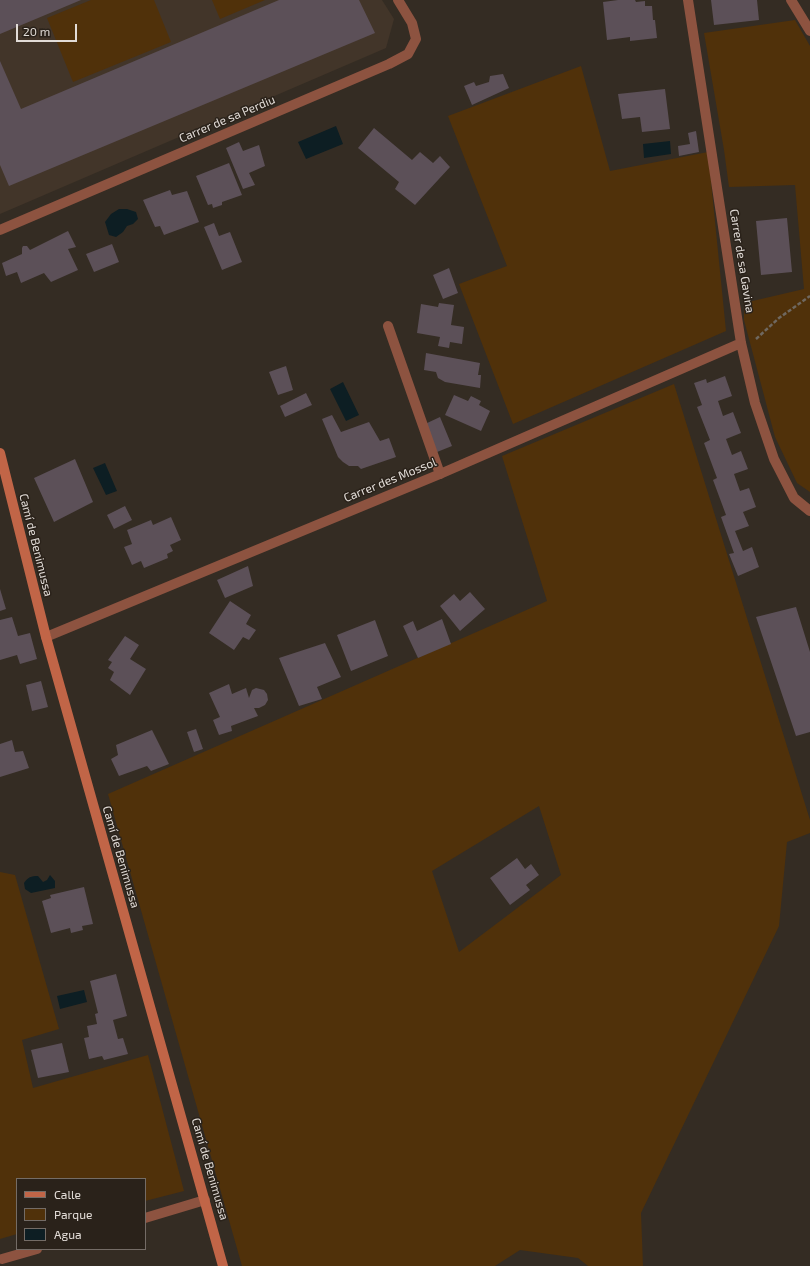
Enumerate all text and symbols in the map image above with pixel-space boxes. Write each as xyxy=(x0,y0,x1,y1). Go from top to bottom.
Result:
scale bar xyxy=(18,16,79,42)
text: 20 m xyxy=(23,24,50,38)
street label: Carrer de sa Perdiu xyxy=(177,92,277,146)
street label: Carrer de sa Gavina xyxy=(727,208,757,314)
street label: Carrer des Mossol xyxy=(341,455,439,505)
street label: Camí de Benimussa xyxy=(16,492,56,598)
street label: Camí de Benimussa xyxy=(100,804,142,910)
street label: Camí de Benimussa xyxy=(189,1116,231,1222)
legend xyxy=(16,1178,146,1250)
text: Calle xyxy=(54,1187,81,1201)
text: Parque xyxy=(54,1207,92,1221)
text: Agua xyxy=(54,1227,82,1241)

